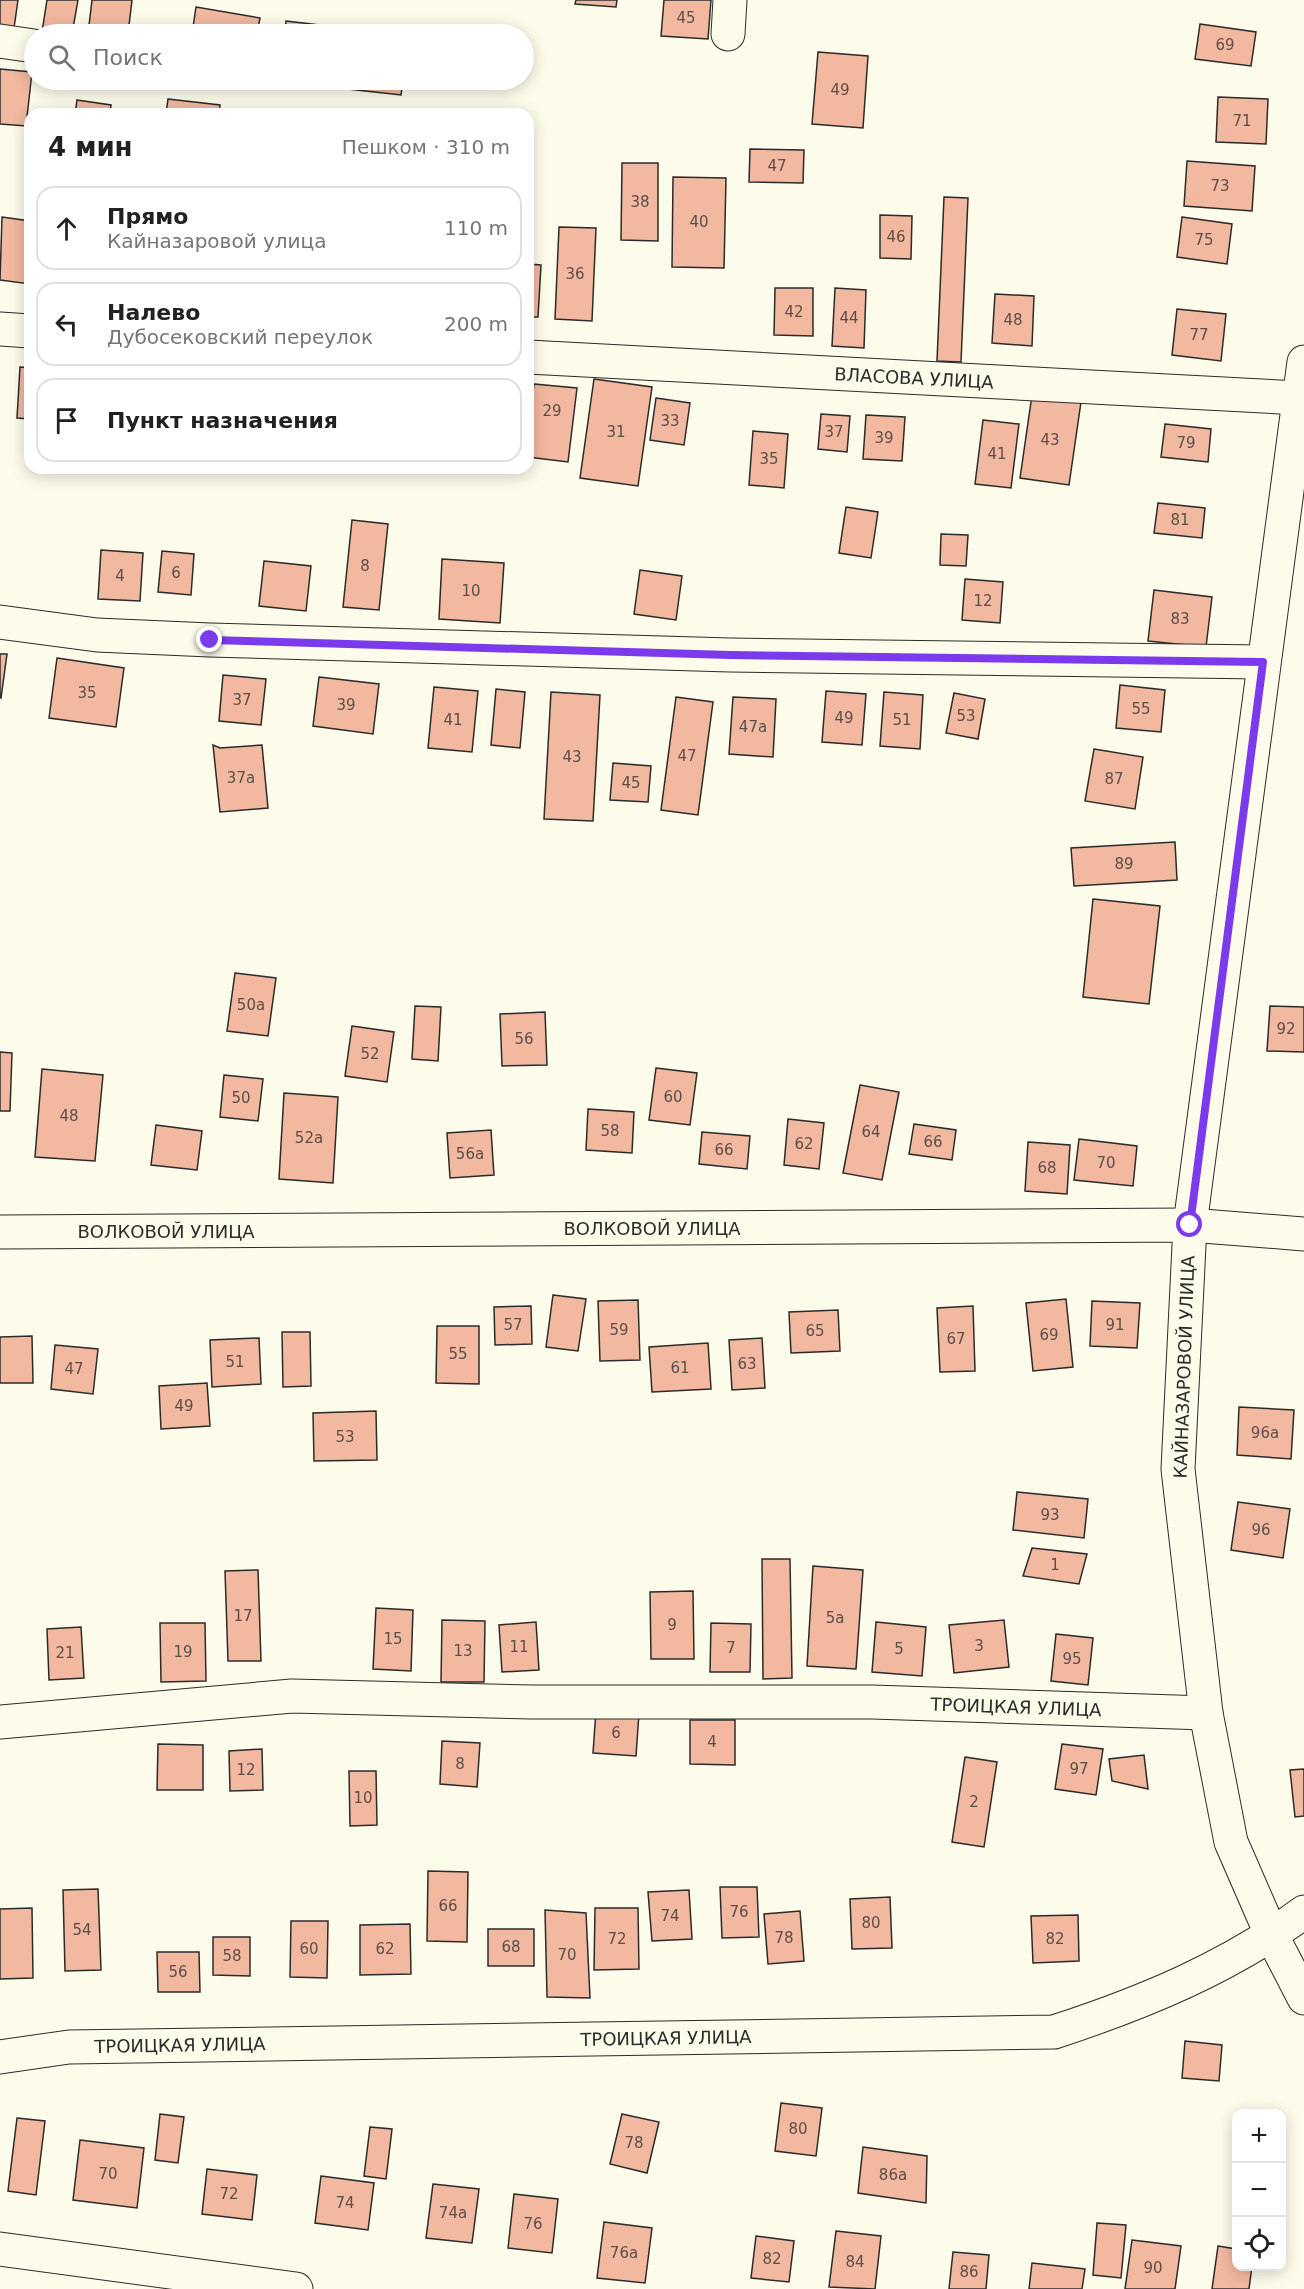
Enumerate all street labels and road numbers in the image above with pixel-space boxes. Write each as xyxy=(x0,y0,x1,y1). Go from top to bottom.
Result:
street label: ВЛАСОВА УЛИЦА xyxy=(834,363,995,393)
street label: ВОЛКОВОЙ УЛИЦА xyxy=(564,1218,741,1239)
street label: ВОЛКОВОЙ УЛИЦА xyxy=(78,1221,255,1242)
street label: КАЙНАЗАРОВОЙ УЛИЦА xyxy=(1170,1254,1198,1479)
street label: ТРОИЦКАЯ УЛИЦА xyxy=(929,1693,1103,1721)
street label: ТРОИЦКАЯ УЛИЦА xyxy=(579,2026,752,2050)
street label: ТРОИЦКАЯ УЛИЦА xyxy=(93,2033,266,2057)

